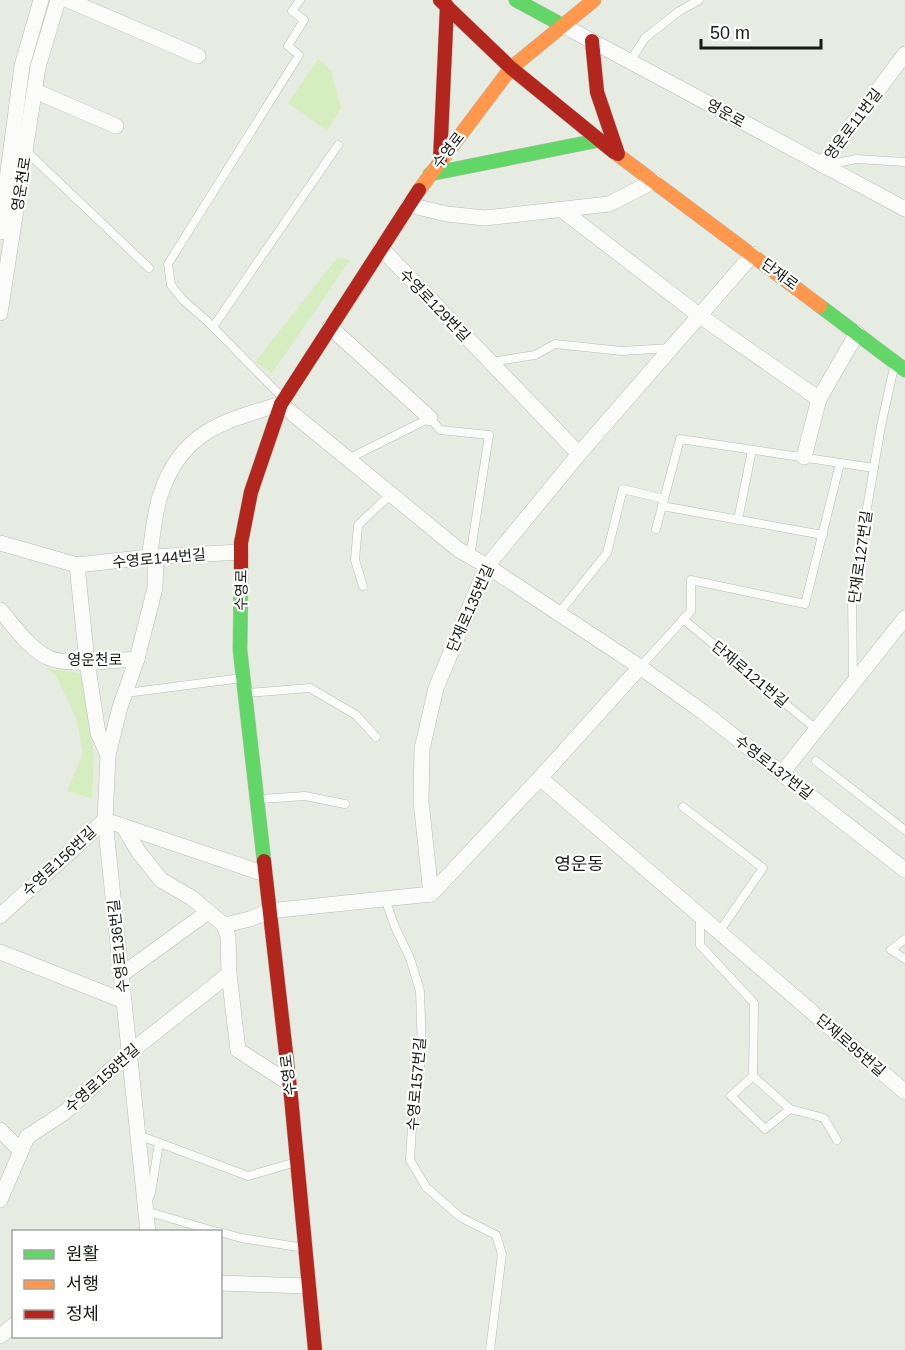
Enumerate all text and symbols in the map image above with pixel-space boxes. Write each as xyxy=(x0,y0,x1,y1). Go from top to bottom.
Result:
scale bar xyxy=(701,12,821,50)
text: 50 m xyxy=(710,23,750,43)
street label: 영운로11번길 xyxy=(821,85,885,163)
street label: 영운로 xyxy=(704,96,748,130)
street label: 수영로 xyxy=(429,128,467,172)
street label: 영운천로 xyxy=(8,155,34,213)
street label: 단재로 xyxy=(758,255,802,293)
street label: 수영로129번길 xyxy=(396,265,474,345)
street label: 단재로127번길 xyxy=(845,509,875,605)
street label: 수영로144번길 xyxy=(111,545,207,571)
street label: 단재로135번길 xyxy=(443,562,497,654)
street label: 수영로 xyxy=(232,569,250,611)
street label: 단재로121번길 xyxy=(709,637,791,711)
street label: 영운천로 xyxy=(67,651,123,668)
street label: 수영로137번길 xyxy=(732,731,816,803)
street label: 수영로156번길 xyxy=(19,823,99,899)
district label: 영운동 xyxy=(554,854,604,874)
street label: 수영로136번길 xyxy=(105,898,131,994)
street label: 단재로95번길 xyxy=(813,1010,889,1080)
street label: 수영로157번길 xyxy=(403,1036,429,1132)
street label: 수영로158번길 xyxy=(61,1040,143,1116)
street label: 수영로 xyxy=(277,1053,299,1097)
legend xyxy=(12,1230,222,1338)
text: 원활 xyxy=(66,1244,99,1264)
text: 서행 xyxy=(66,1274,99,1294)
text: 정체 xyxy=(66,1304,99,1324)

